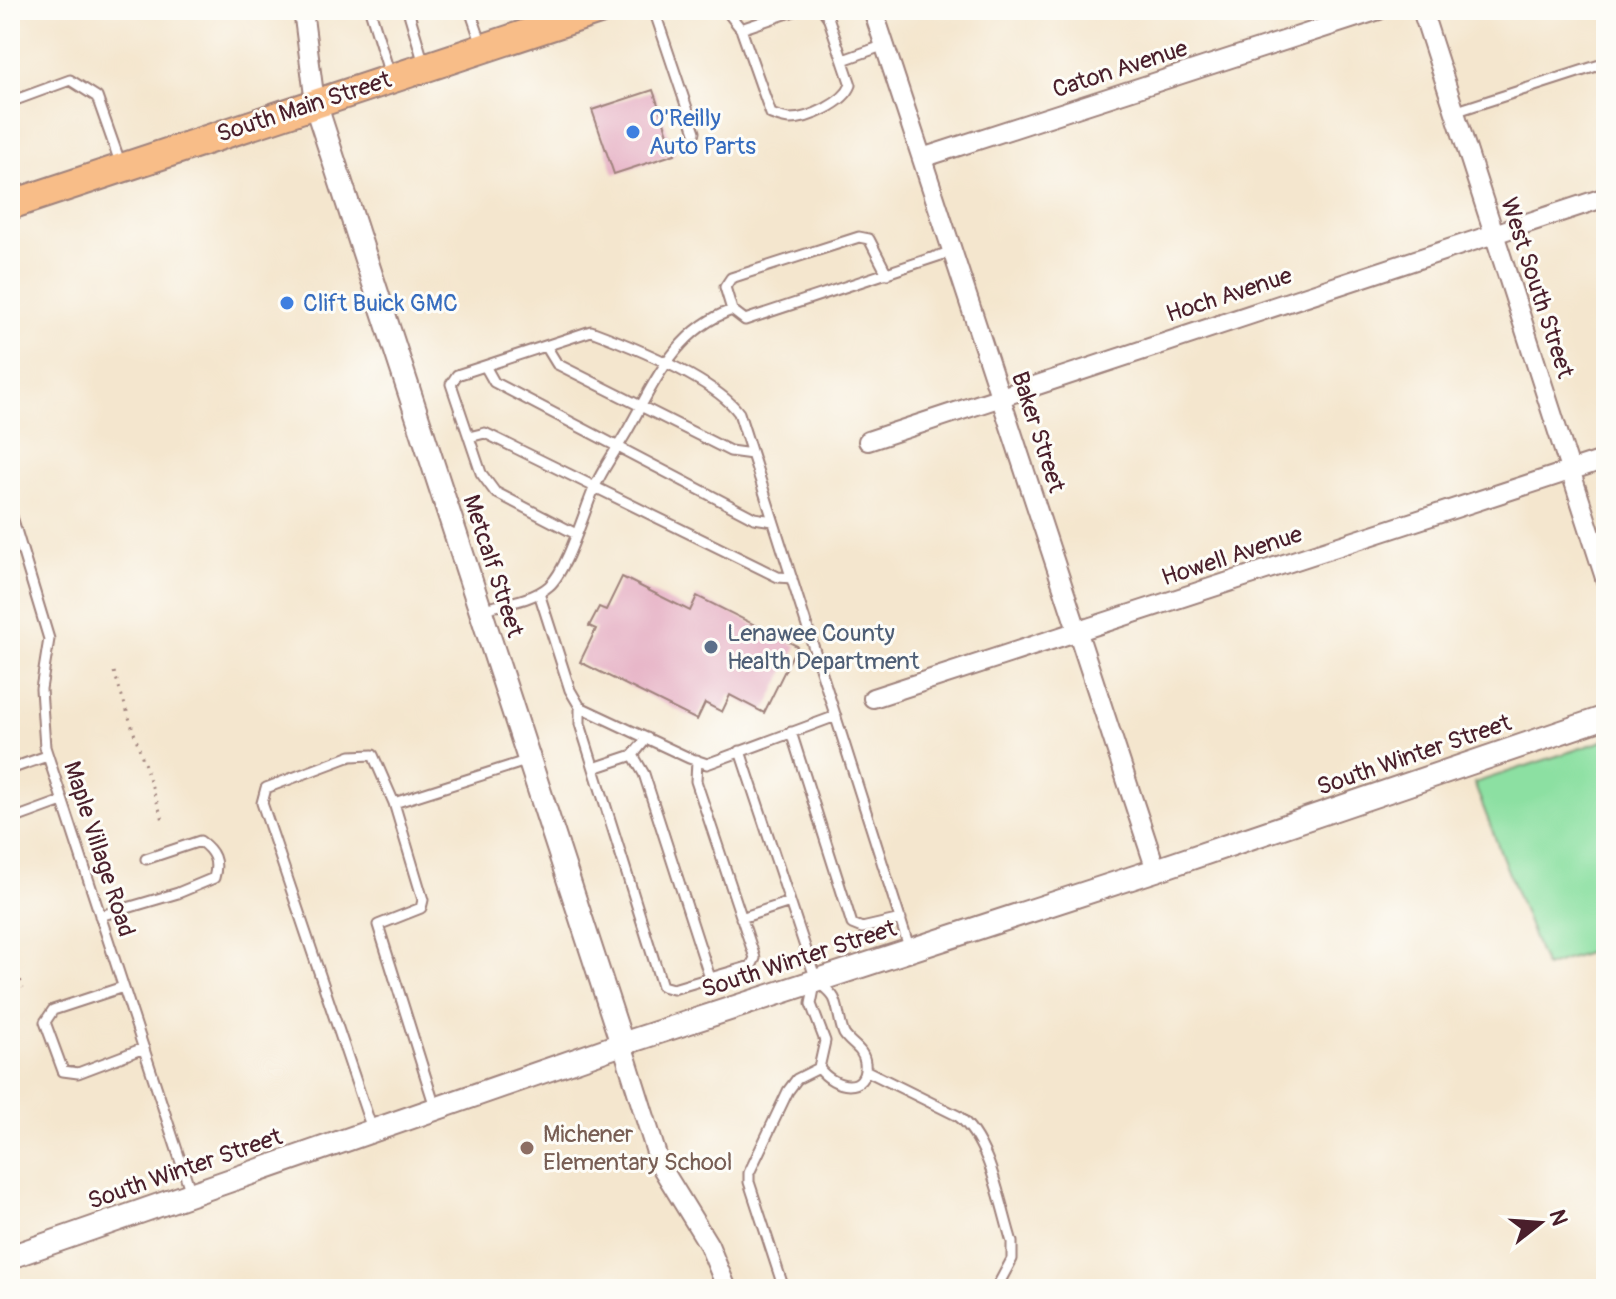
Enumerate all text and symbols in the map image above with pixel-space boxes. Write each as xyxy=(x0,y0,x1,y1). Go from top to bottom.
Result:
street label: Caton Avenue xyxy=(1049,34,1191,104)
street label: South Main Street xyxy=(213,65,395,149)
place label: O'Reilly Auto Parts xyxy=(649,104,756,161)
marker: O'Reilly Auto Parts xyxy=(624,123,642,141)
street label: West South Street xyxy=(1494,194,1580,382)
street label: Hoch Avenue xyxy=(1162,261,1296,329)
place label: Clift Buick GMC xyxy=(303,289,458,318)
marker: Clift Buick GMC xyxy=(278,294,296,312)
street label: Baker Street xyxy=(1005,368,1071,496)
street label: Metcalf Street xyxy=(456,491,530,641)
street label: Howell Avenue xyxy=(1158,520,1306,592)
place label: Lenawee County Health Department xyxy=(727,619,920,676)
marker: Lenawee County Health Department xyxy=(702,638,720,656)
street label: South Winter Street xyxy=(1313,708,1515,802)
street label: Maple Village Road xyxy=(57,758,141,940)
street label: South Winter Street xyxy=(698,914,900,1004)
place label: Michener Elementary School xyxy=(543,1120,733,1177)
street label: South Winter Street xyxy=(84,1122,286,1216)
marker: Michener Elementary School xyxy=(518,1139,536,1157)
north arrow xyxy=(1500,1183,1580,1263)
text: N xyxy=(1543,1206,1574,1229)

